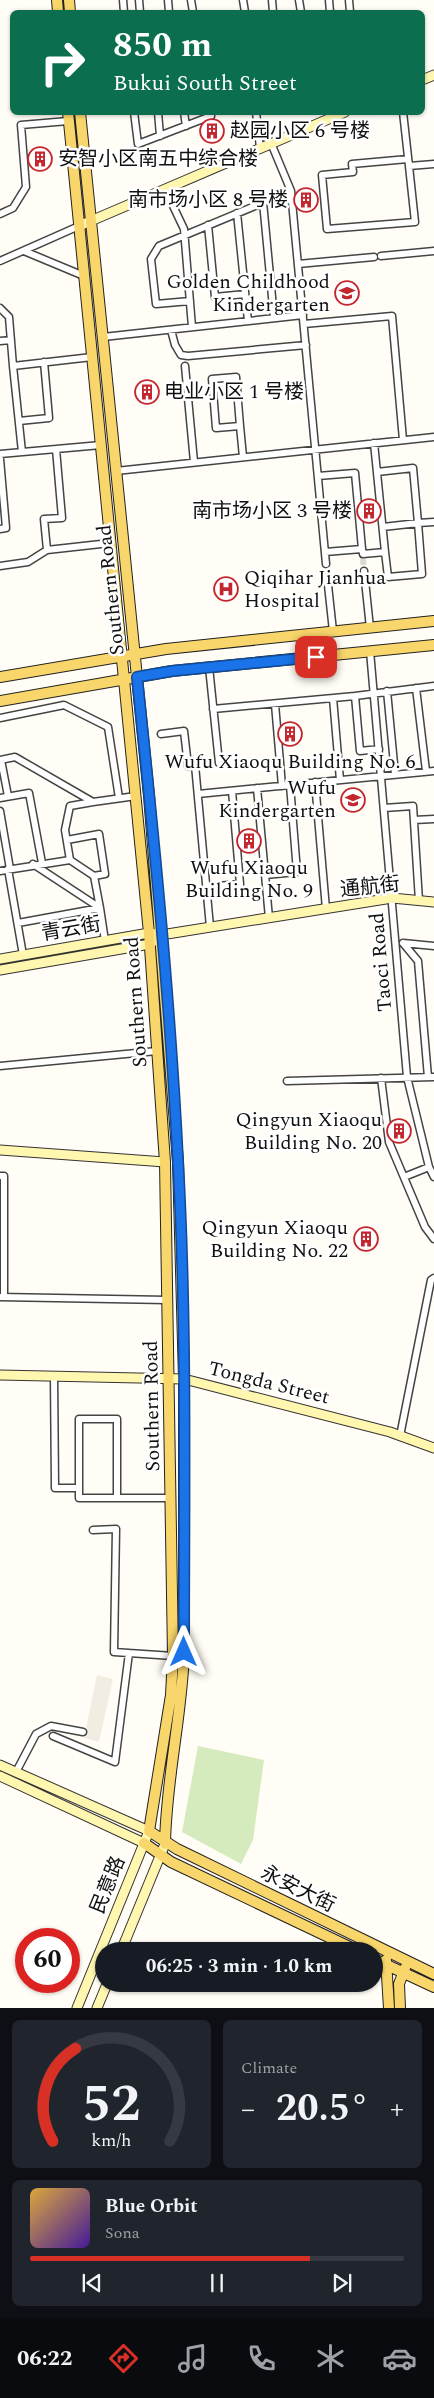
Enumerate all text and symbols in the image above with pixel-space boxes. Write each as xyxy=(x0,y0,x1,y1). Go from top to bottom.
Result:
text: 850 m xyxy=(113,19,212,72)
icon: right xyxy=(30,30,95,95)
text: Bukui South Street xyxy=(113,67,297,100)
place label: 赵园小区 6 号楼 xyxy=(230,116,370,146)
building icon: 赵园小区 6 号楼 xyxy=(199,118,225,144)
place label: 安智小区南五中综合楼 xyxy=(58,144,258,174)
building icon: 安智小区南五中综合楼 xyxy=(27,146,53,172)
place label: 南市场小区 8 号楼 xyxy=(128,185,288,215)
building icon: 南市场小区 8 号楼 xyxy=(293,187,319,213)
place label: Golden Childhood Kindergarten xyxy=(166,267,330,320)
school or university icon: Golden Childhood Kindergarten xyxy=(334,280,360,306)
place label: 电业小区 1 号楼 xyxy=(164,377,304,407)
building icon: 电业小区 1 号楼 xyxy=(134,379,160,405)
place label: 南市场小区 3 号楼 xyxy=(192,496,352,526)
building icon: 南市场小区 3 号楼 xyxy=(356,498,382,524)
street label: Southern Road xyxy=(89,523,133,657)
place label: Qiqihar Jianhua Hospital xyxy=(244,563,386,616)
hospital icon: Qiqihar Jianhua Hospital xyxy=(213,576,239,602)
pin xyxy=(295,636,337,678)
icon: arrive xyxy=(302,643,330,671)
building icon: Wufu Xiaoqu Building No. 6 xyxy=(277,721,303,747)
place label: Wufu Xiaoqu Building No. 6 xyxy=(165,747,415,777)
place label: Wufu Kindergarten xyxy=(218,773,336,826)
school or university icon: Wufu Kindergarten xyxy=(340,787,366,813)
building icon: Wufu Xiaoqu Building No. 9 xyxy=(236,828,262,854)
place label: Wufu Xiaoqu Building No. 9 xyxy=(185,853,313,906)
street label: 通航街 xyxy=(339,869,401,905)
street label: 青云街 xyxy=(39,909,103,949)
street label: Taoci Road xyxy=(362,911,400,1013)
street label: Southern Road xyxy=(116,936,156,1068)
place label: Qingyun Xiaoqu Building No. 20 xyxy=(236,1105,382,1158)
building icon: Qingyun Xiaoqu Building No. 20 xyxy=(386,1118,412,1144)
place label: Qingyun Xiaoqu Building No. 22 xyxy=(202,1213,348,1266)
building icon: Qingyun Xiaoqu Building No. 22 xyxy=(353,1226,379,1252)
street label: Southern Road xyxy=(136,1340,168,1472)
street label: Tongda Street xyxy=(205,1353,333,1413)
position arrow xyxy=(157,1625,209,1677)
street label: 民意路 xyxy=(83,1852,133,1918)
street label: 永安大街 xyxy=(255,1858,341,1920)
speed limit sign: 60 xyxy=(15,1928,80,1993)
text: 06:25 · 3 min · 1.0 km xyxy=(146,1952,332,1981)
text: Climate xyxy=(241,2056,297,2080)
text: 52 xyxy=(82,2065,141,2144)
text: 20.5° xyxy=(276,2080,369,2138)
text: − xyxy=(241,2088,255,2131)
text: + xyxy=(390,2088,404,2131)
text: km/h xyxy=(91,2127,132,2154)
text: Blue Orbit xyxy=(105,2192,198,2221)
text: Sona xyxy=(105,2221,140,2245)
icon: previous xyxy=(78,2269,106,2297)
icon: pause xyxy=(203,2269,231,2297)
icon: next xyxy=(328,2269,356,2297)
icon: directions xyxy=(106,2341,141,2376)
icon: music xyxy=(175,2341,210,2376)
icon: phone xyxy=(244,2341,279,2376)
icon: climate xyxy=(313,2341,348,2376)
icon: car xyxy=(382,2341,417,2376)
text: 06:22 xyxy=(17,2342,72,2375)

